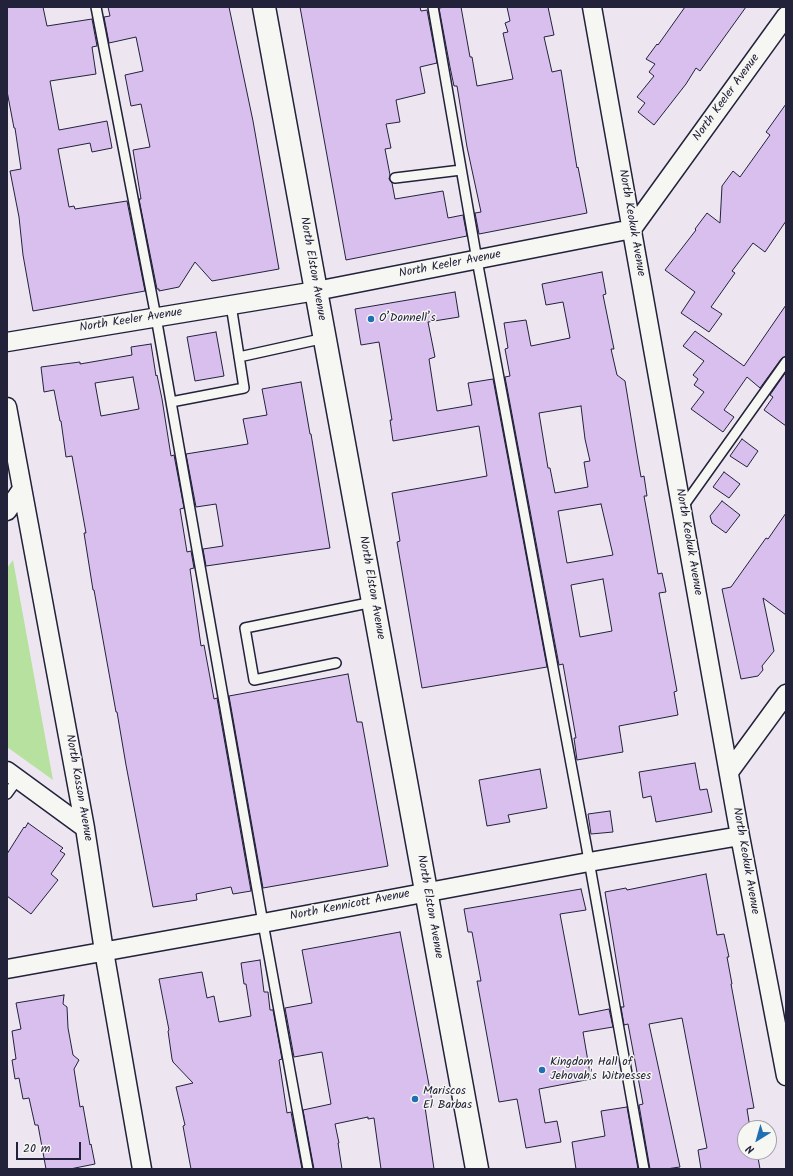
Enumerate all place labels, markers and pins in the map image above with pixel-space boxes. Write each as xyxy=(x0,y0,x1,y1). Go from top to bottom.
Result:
place label: O’Donnell’s xyxy=(379,312,436,326)
marker: O’Donnell’s xyxy=(366,314,376,324)
place label: Kingdom Hall of Jehovah's Witnesses xyxy=(550,1056,651,1084)
marker: Kingdom Hall of Jehovah's Witnesses xyxy=(537,1065,547,1075)
place label: Mariscos El Barbas xyxy=(423,1085,472,1113)
marker: Mariscos El Barbas xyxy=(410,1094,420,1104)

